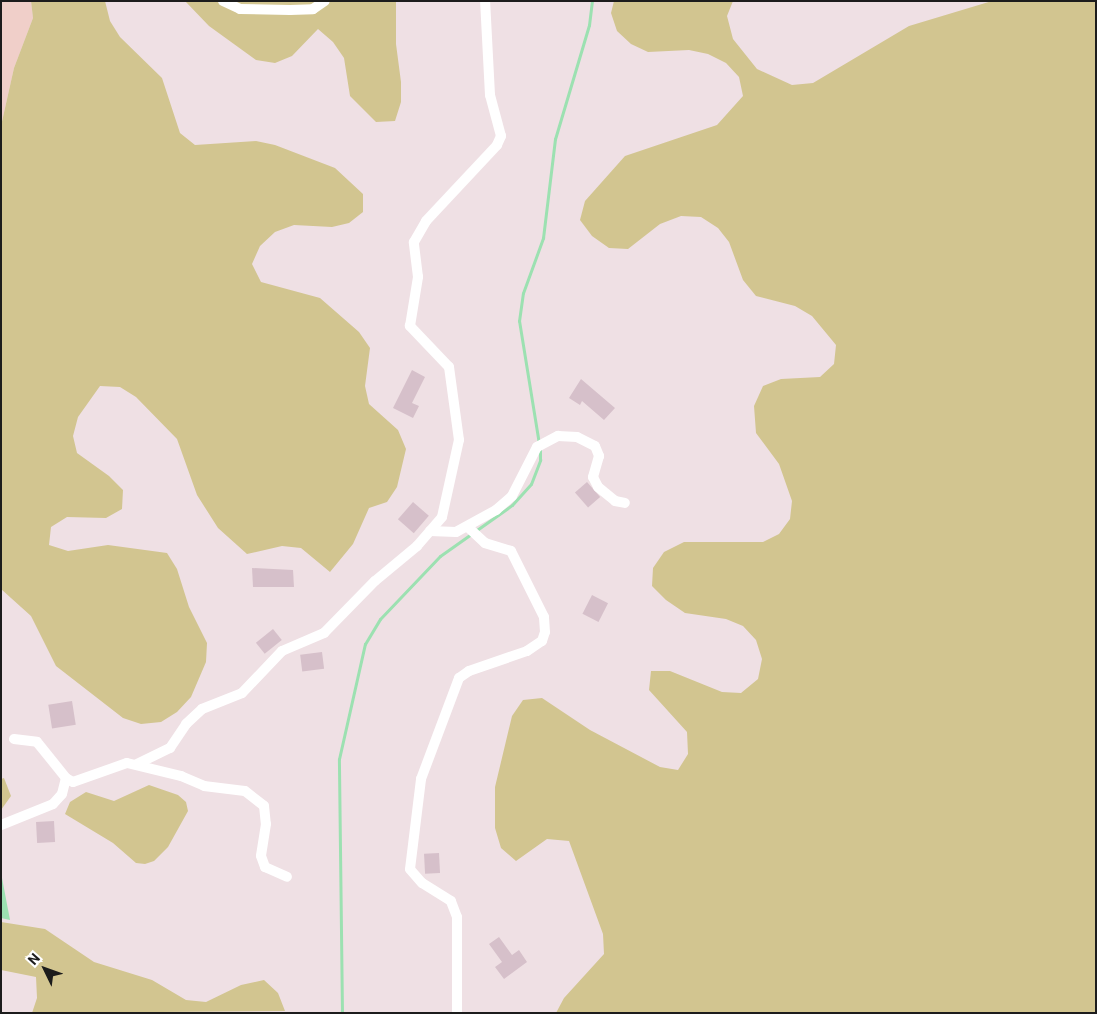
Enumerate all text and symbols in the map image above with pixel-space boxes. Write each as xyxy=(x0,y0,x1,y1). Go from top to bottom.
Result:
north arrow xyxy=(20,944,70,994)
text: N xyxy=(25,950,43,968)

